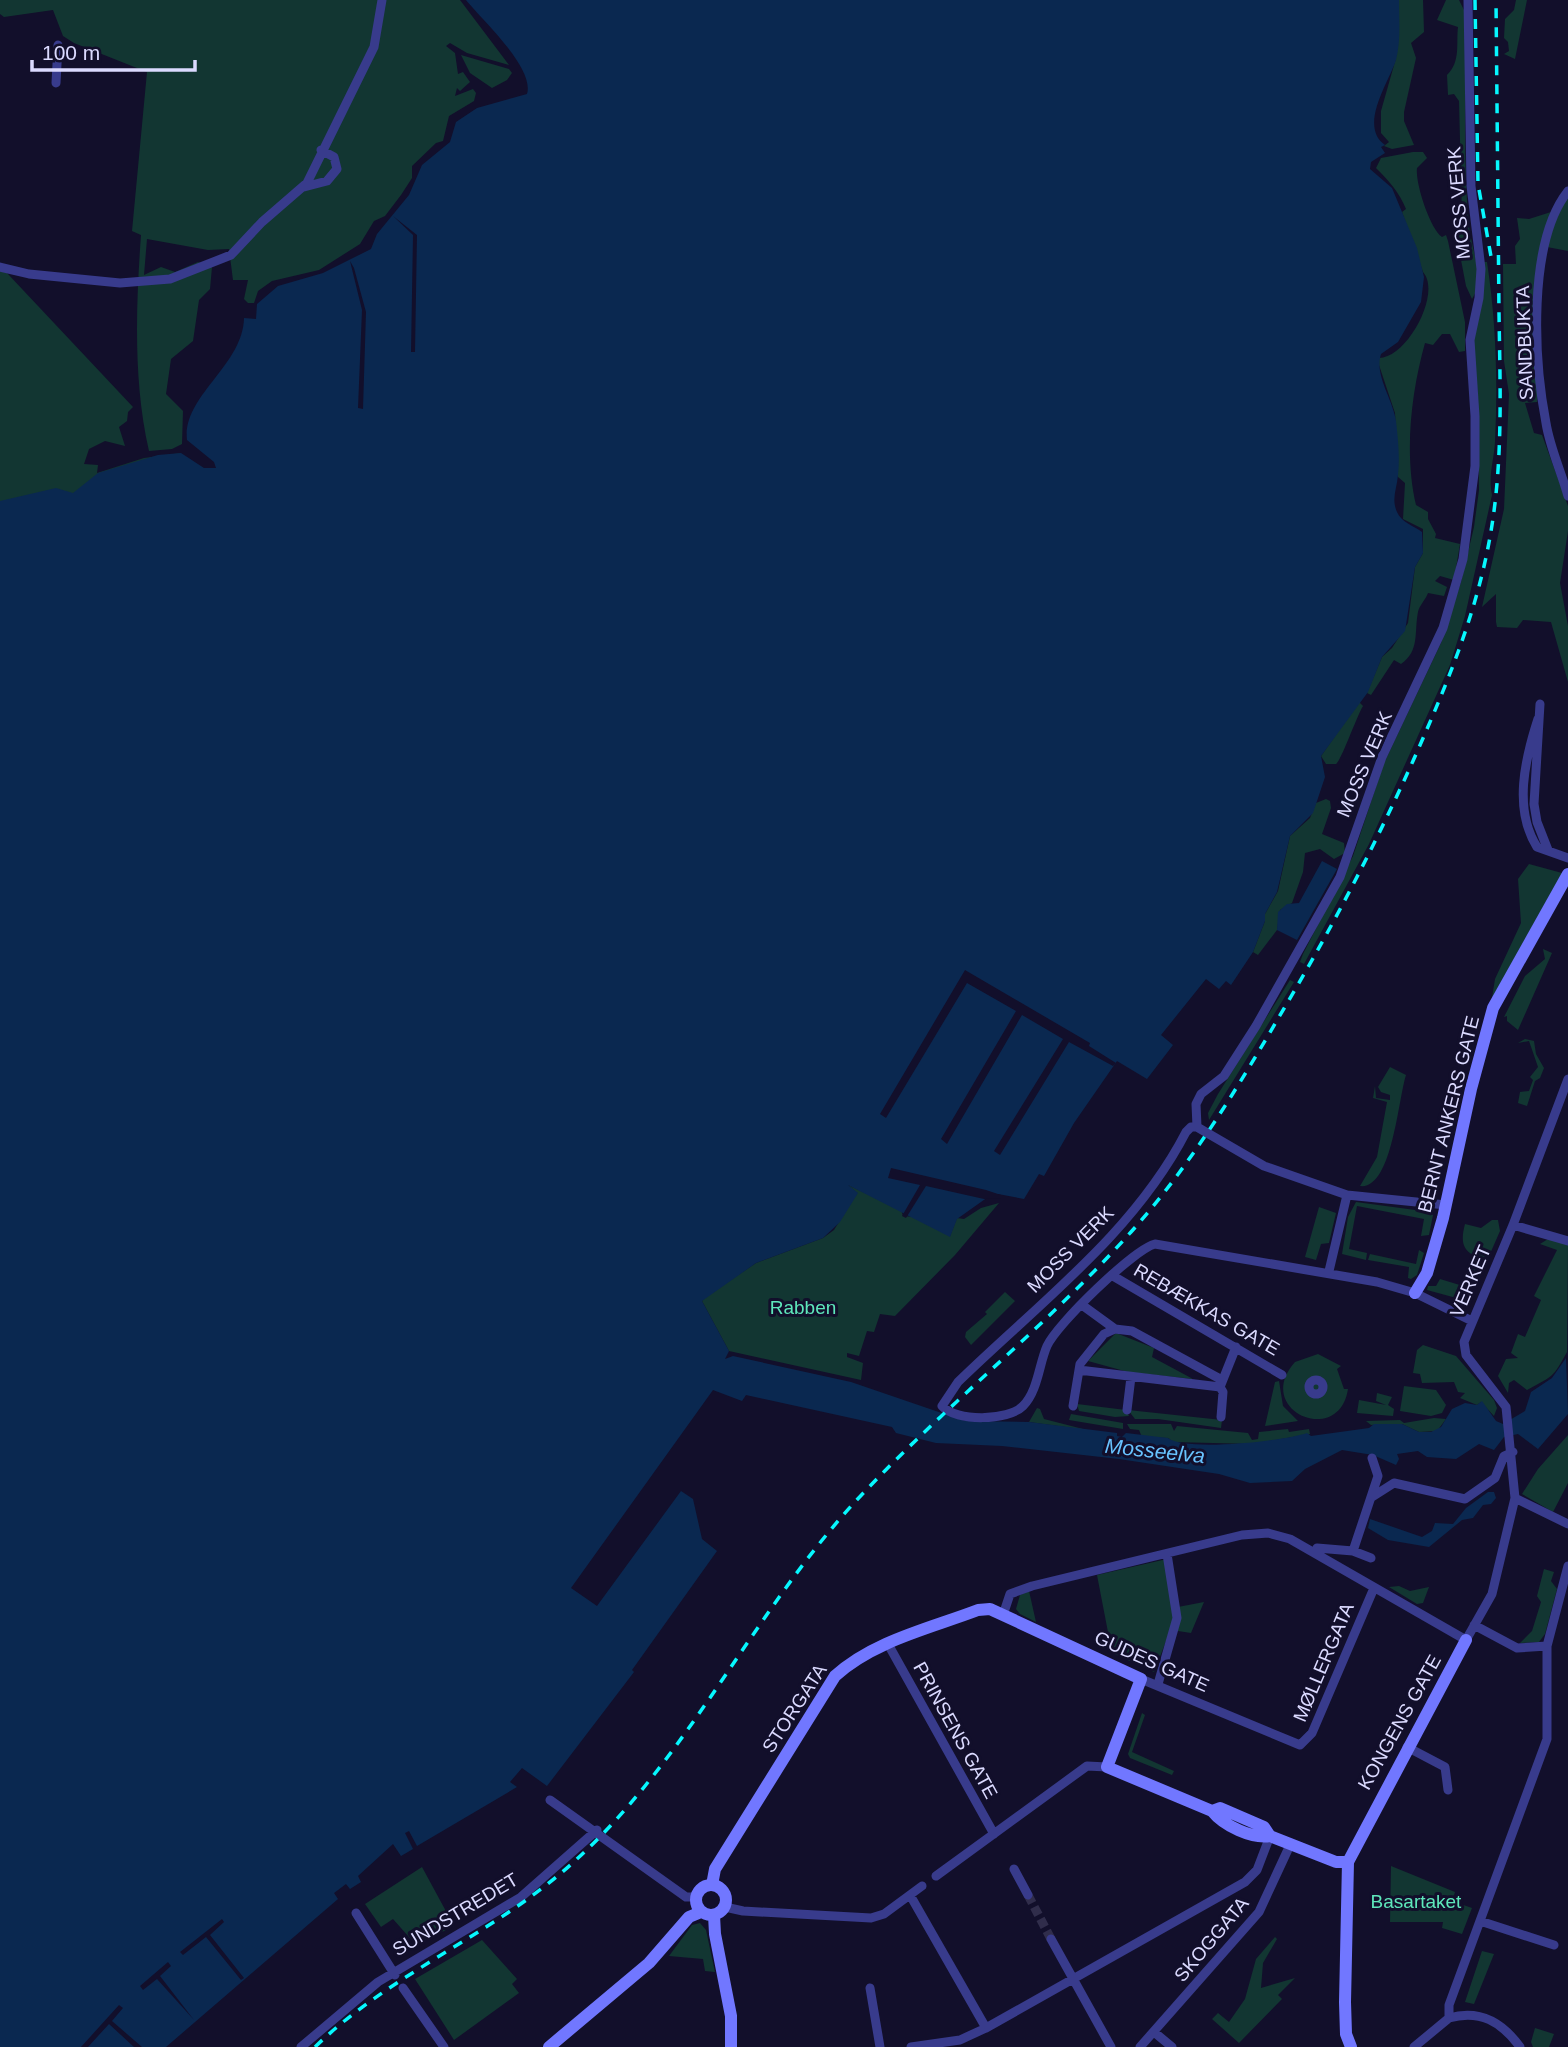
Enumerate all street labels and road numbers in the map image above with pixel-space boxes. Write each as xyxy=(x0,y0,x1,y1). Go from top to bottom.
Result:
street label: MOSS VERK xyxy=(1443,145,1474,260)
street label: SANDBUKTA xyxy=(1512,285,1537,401)
street label: MOSS VERK xyxy=(1333,708,1396,820)
street label: BERNT ANKERS GATE xyxy=(1414,1014,1483,1215)
street label: MOSS VERK xyxy=(1023,1202,1118,1297)
street label: VERKET xyxy=(1446,1242,1495,1320)
street label: REBÆKKAS GATE xyxy=(1130,1259,1283,1360)
street label: MØLLERGATA xyxy=(1289,1599,1358,1725)
street label: GUDES GATE xyxy=(1091,1627,1212,1696)
street label: KONGENS GATE xyxy=(1354,1651,1445,1793)
street label: PRINSENS GATE xyxy=(909,1658,1002,1802)
street label: STORGATA xyxy=(758,1660,831,1756)
street label: SUNDSTREDET xyxy=(389,1869,522,1960)
street label: SKOGGATA xyxy=(1170,1893,1253,1986)

